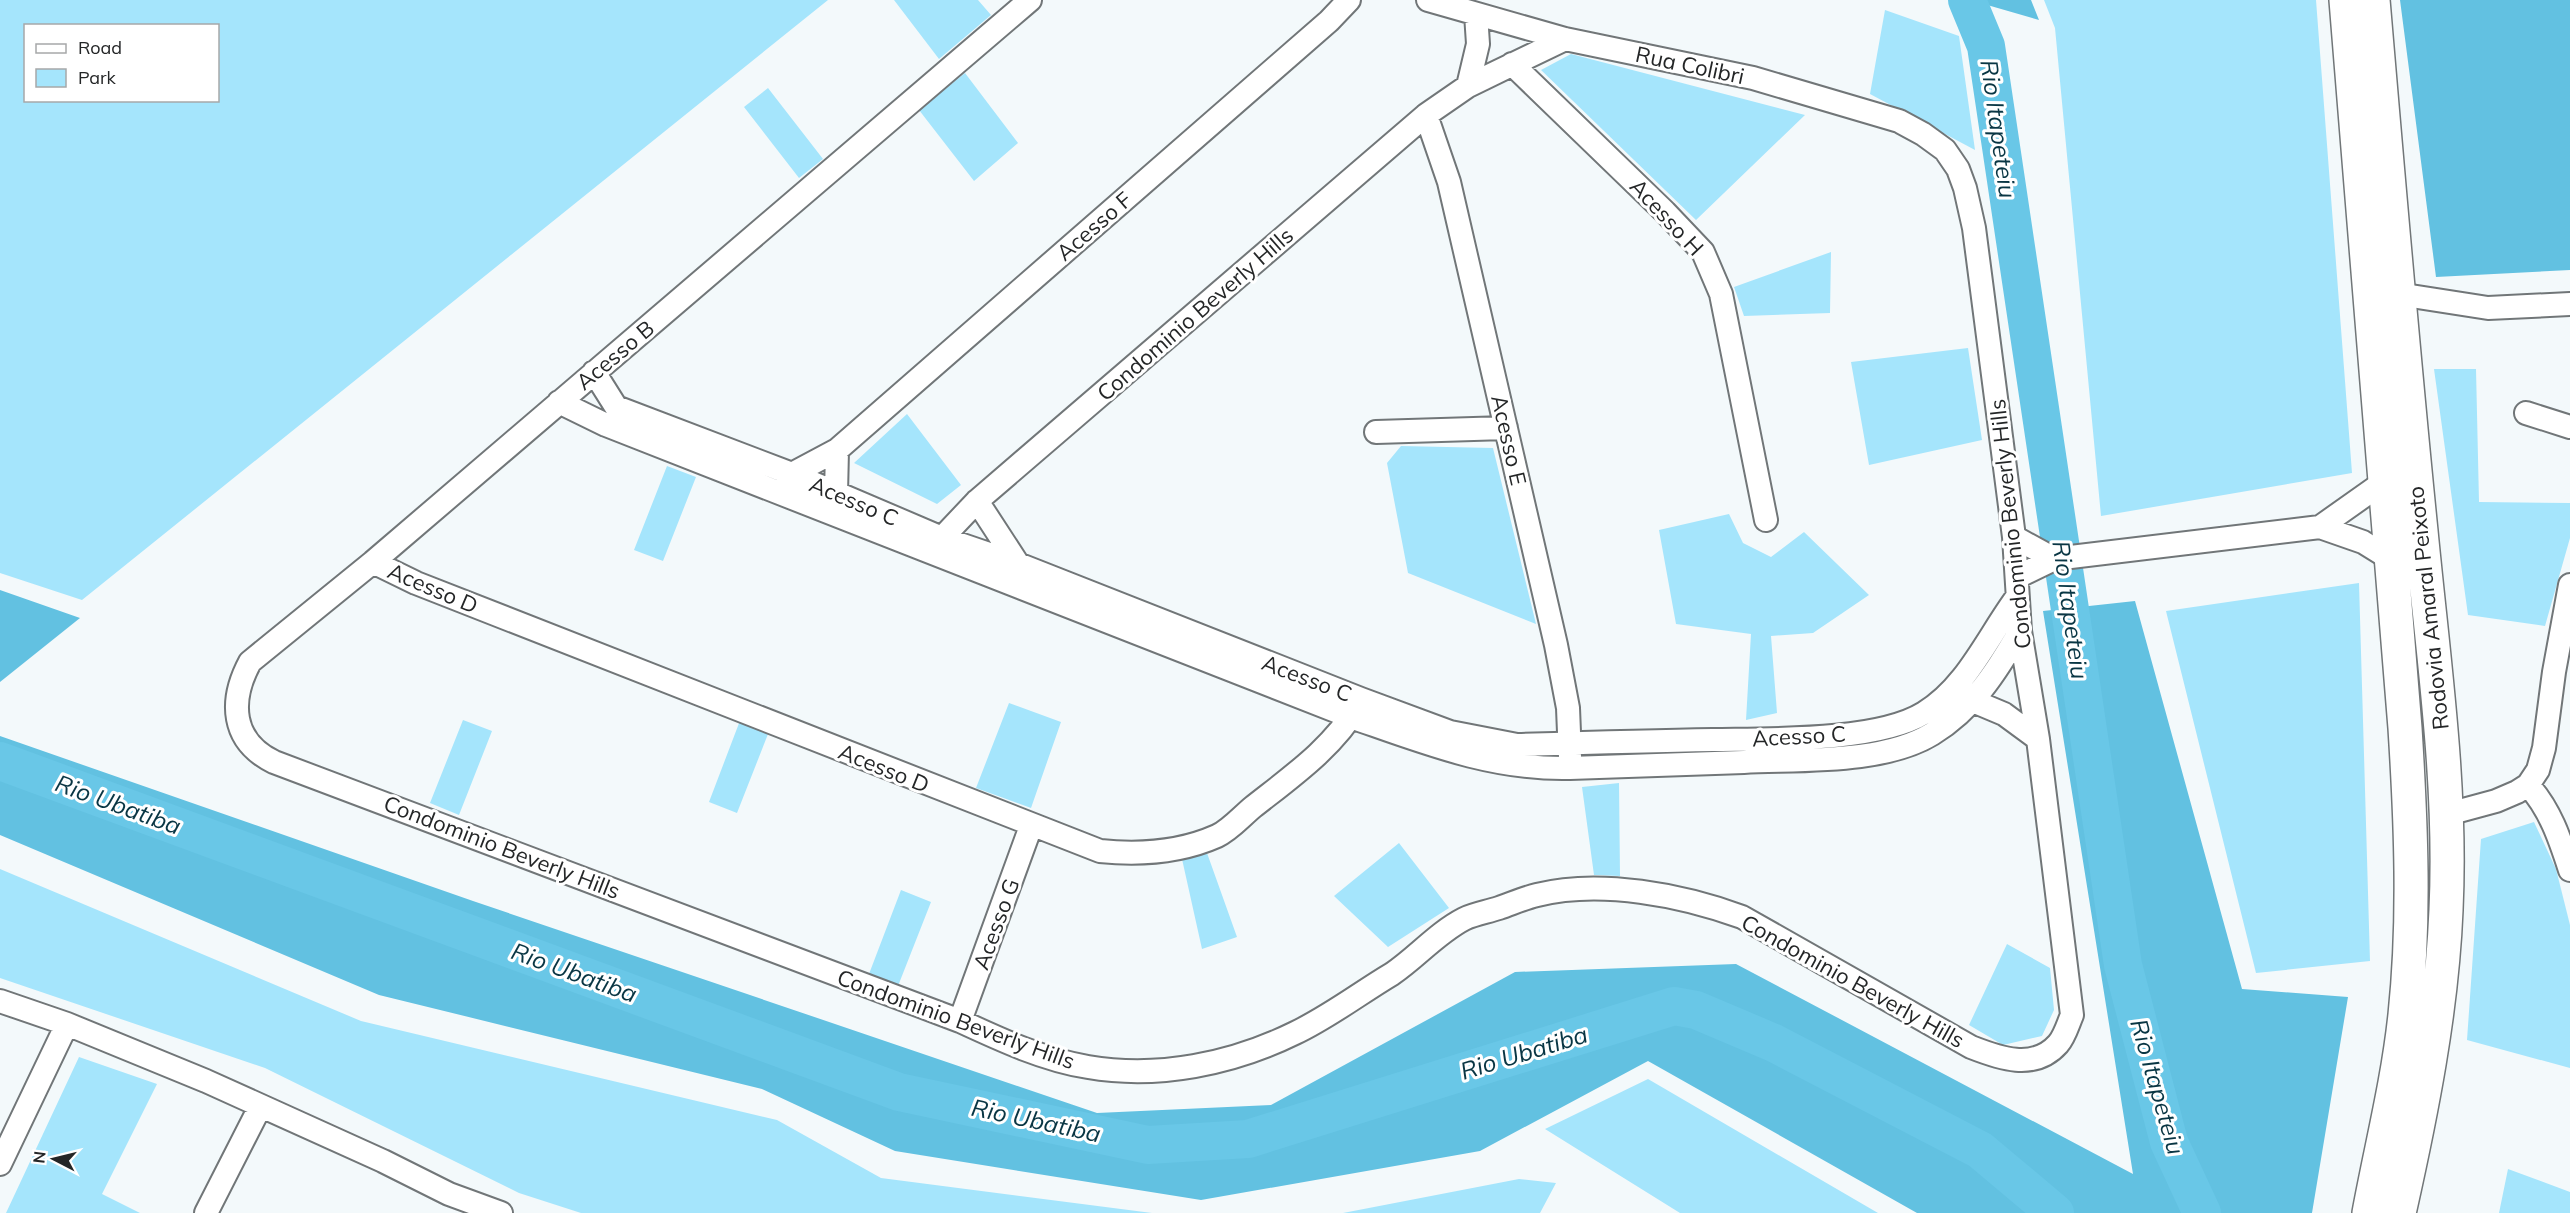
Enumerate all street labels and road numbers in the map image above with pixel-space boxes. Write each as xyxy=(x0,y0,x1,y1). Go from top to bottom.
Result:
street label: Rua Colibri xyxy=(1633,40,1747,90)
street label: Acesso H xyxy=(1624,172,1710,262)
street label: Acesso F xyxy=(1050,186,1138,266)
street label: Condominio Beverly Hills xyxy=(1091,221,1299,407)
street label: Acesso B xyxy=(570,314,660,396)
street label: Acesso E xyxy=(1485,392,1533,488)
street label: Condominio Beverly Hills xyxy=(1983,398,2037,650)
street label: Acesso C xyxy=(805,470,903,532)
street label: Rodovia Amaral Peixoto xyxy=(2401,485,2455,731)
street label: Acesso D xyxy=(384,557,482,619)
street label: Acesso C xyxy=(1258,648,1356,708)
street label: Acesso C xyxy=(1751,720,1847,752)
street label: Acesso D xyxy=(835,737,933,799)
street label: Condominio Beverly Hills xyxy=(380,789,624,905)
street label: Acesso G xyxy=(967,875,1025,973)
street label: Condominio Beverly Hills xyxy=(1737,908,1969,1054)
street label: Condominio Beverly Hills xyxy=(833,963,1079,1075)

